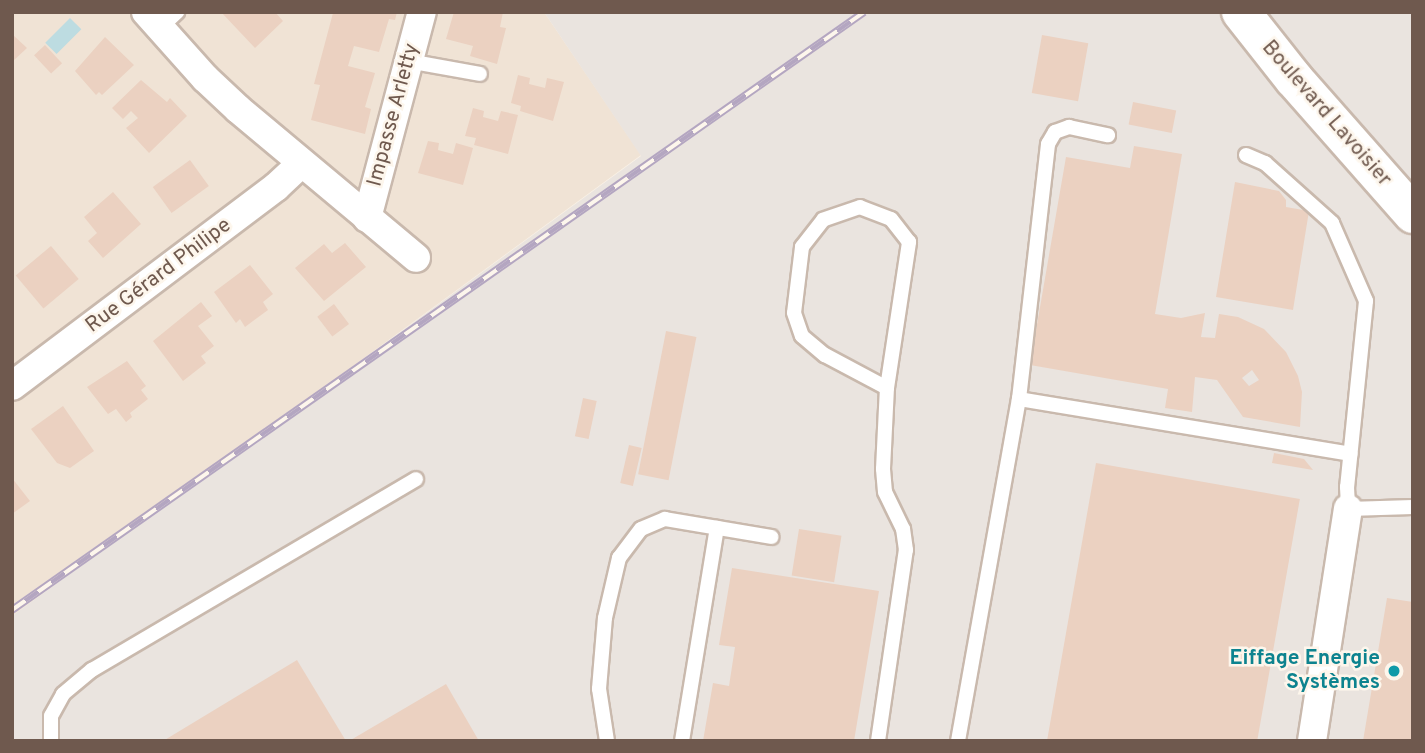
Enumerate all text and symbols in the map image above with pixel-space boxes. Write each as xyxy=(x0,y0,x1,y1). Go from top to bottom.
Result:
street label: Boulevard Lavoisier xyxy=(1256,36,1396,192)
street label: Impasse Arletty xyxy=(363,40,425,190)
street label: Rue Gérard Philipe xyxy=(81,213,237,339)
place label: Eiffage Energie Systèmes xyxy=(1230,646,1380,696)
marker: Eiffage Energie Systèmes xyxy=(1386,663,1402,679)

